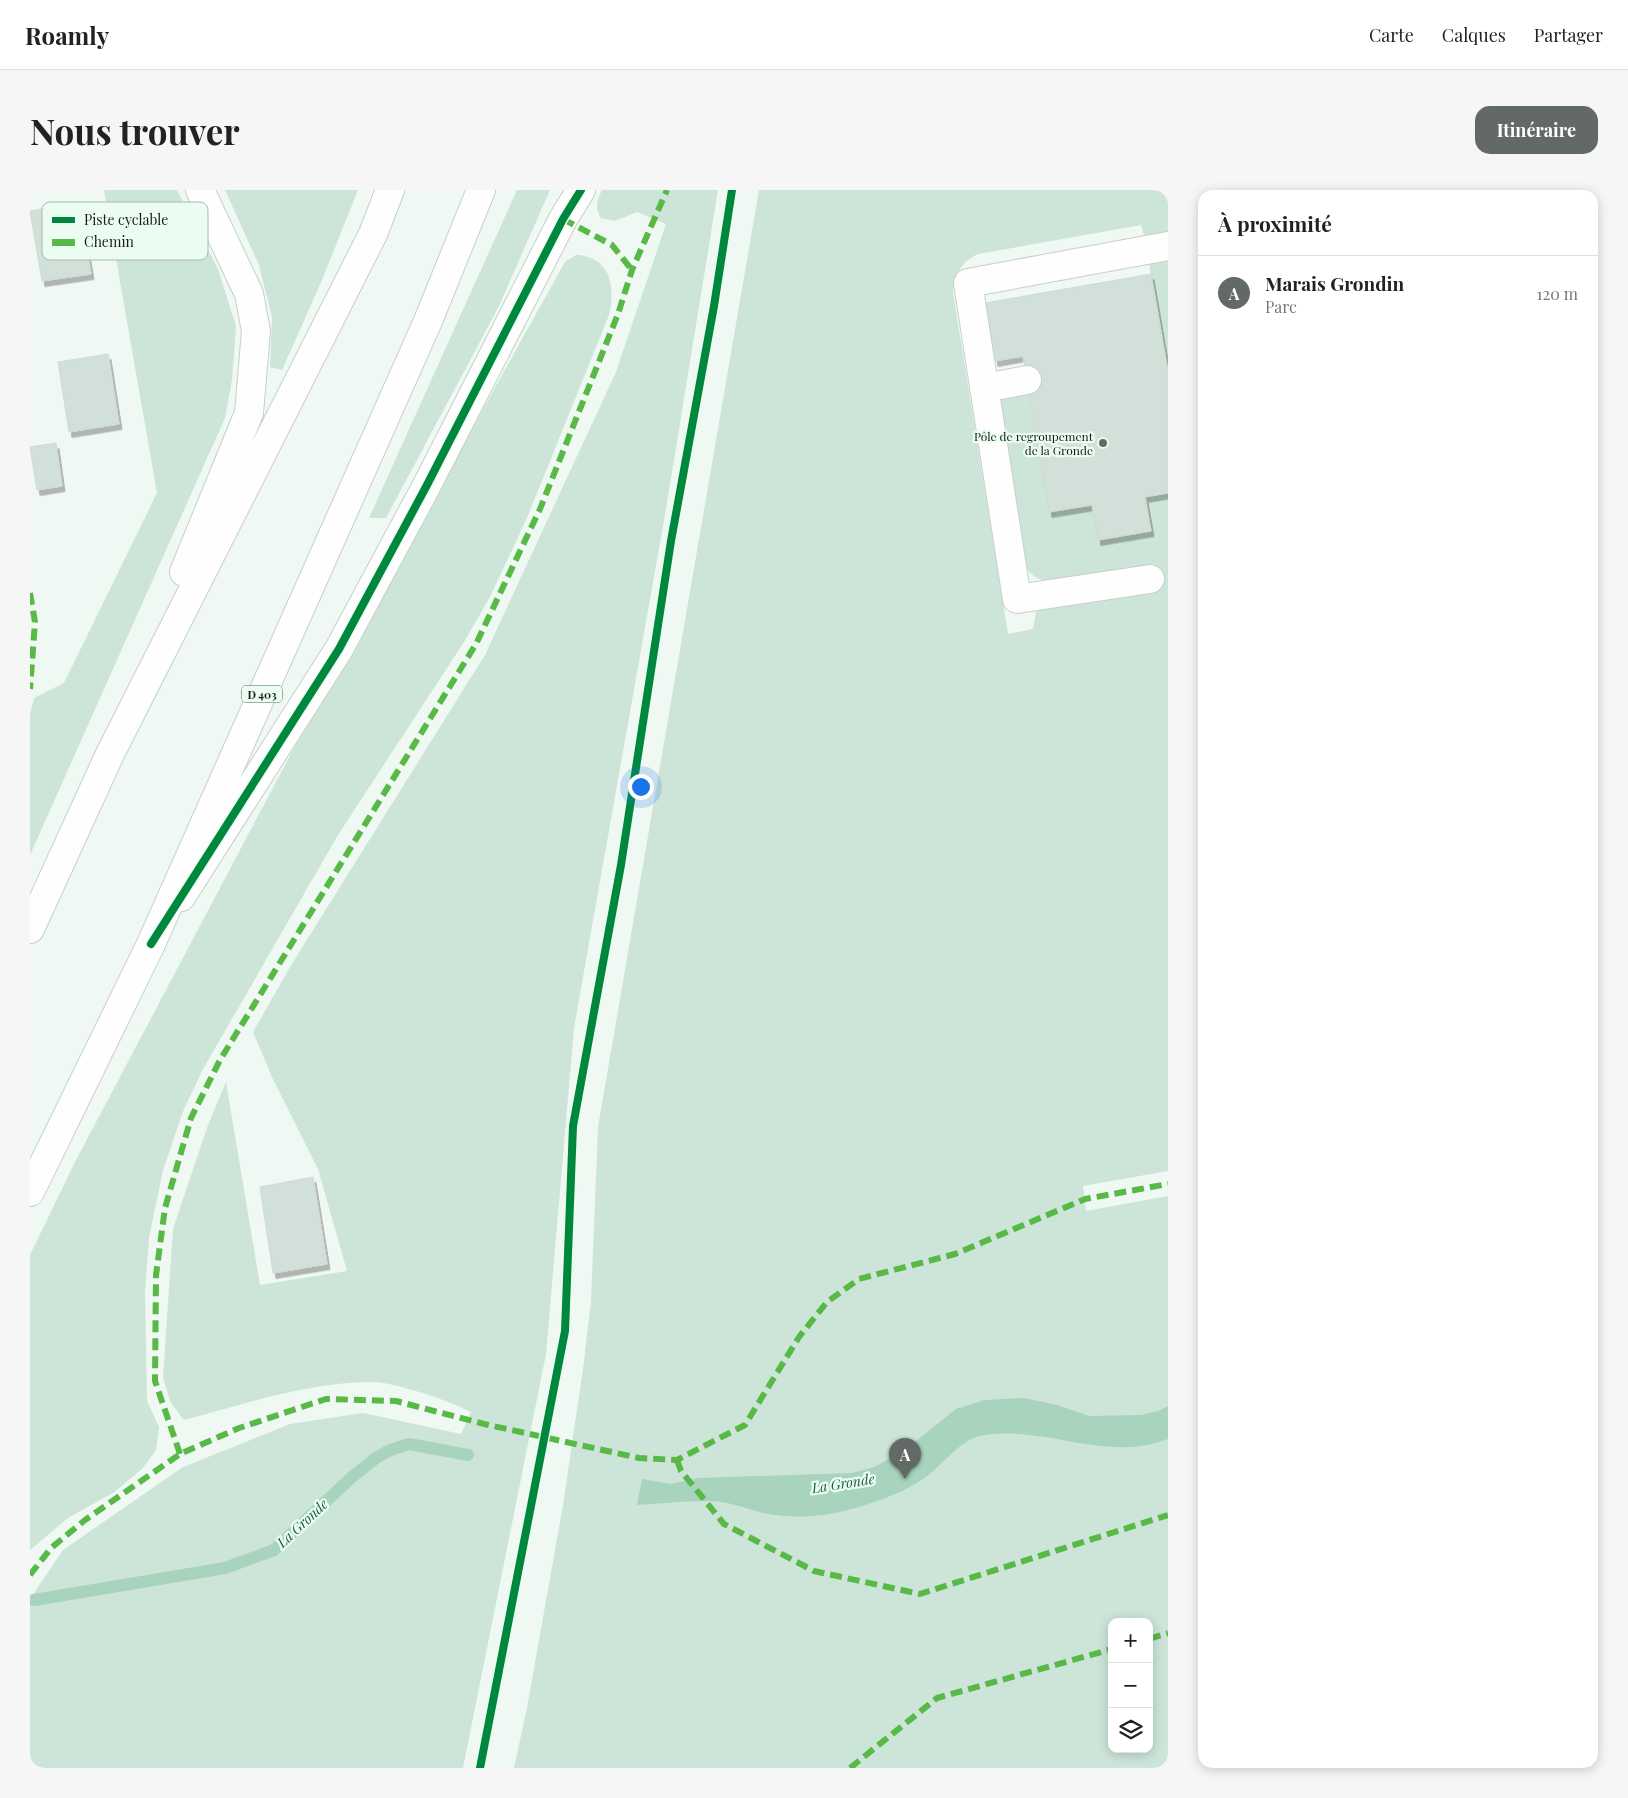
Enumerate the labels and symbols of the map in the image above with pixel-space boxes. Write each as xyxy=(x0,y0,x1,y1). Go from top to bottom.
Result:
legend xyxy=(42,202,208,260)
text: Piste cyclable xyxy=(84,210,168,229)
text: Chemin xyxy=(84,232,134,251)
place label: Pôle de regroupement de la Gronde xyxy=(974,428,1094,458)
marker: Pôle de regroupement de la Gronde xyxy=(1097,437,1109,449)
road number: D 403 xyxy=(242,686,282,702)
your location xyxy=(628,774,654,800)
pin: A xyxy=(889,1438,921,1479)
water label: La Gronde xyxy=(809,1469,876,1497)
water label: La Gronde xyxy=(272,1495,332,1552)

